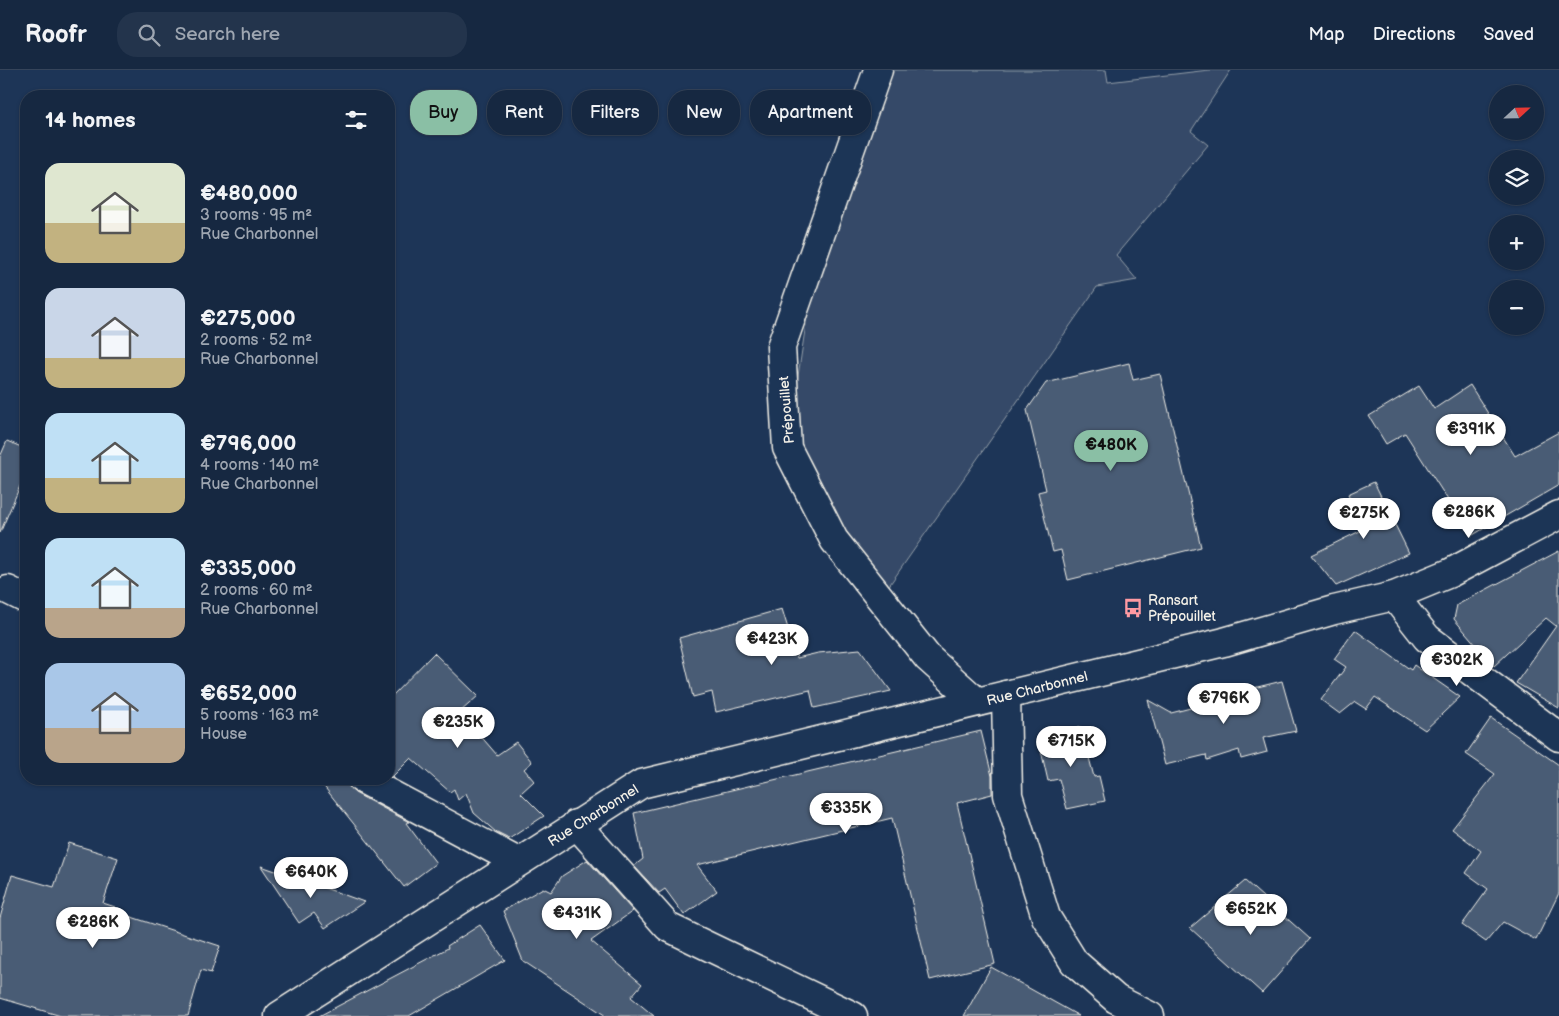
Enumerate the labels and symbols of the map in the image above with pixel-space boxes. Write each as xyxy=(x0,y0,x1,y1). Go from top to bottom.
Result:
north arrow xyxy=(1489,85,1544,140)
street label: Prépouillet xyxy=(775,375,798,444)
pin: €391K xyxy=(1436,414,1506,456)
pin: €480K xyxy=(1076,430,1146,472)
pin: €286K xyxy=(1434,496,1504,539)
pin: €275K xyxy=(1329,498,1399,540)
place label: Ransart Prépouillet xyxy=(1148,592,1216,625)
bus stop icon: Ransart Prépouillet xyxy=(1122,597,1144,619)
pin: €423K xyxy=(737,624,807,666)
pin: €302K xyxy=(1422,644,1492,687)
street label: Rue Charbonnel xyxy=(985,668,1089,709)
pin: €796K xyxy=(1189,682,1259,725)
pin: €235K xyxy=(423,706,493,749)
pin: €715K xyxy=(1036,726,1106,768)
street label: Rue Charbonnel xyxy=(545,781,642,850)
pin: €335K xyxy=(811,792,881,835)
pin: €640K xyxy=(276,856,346,899)
pin: €652K xyxy=(1216,894,1286,936)
pin: €431K xyxy=(542,898,612,940)
pin: €286K xyxy=(58,906,128,949)

